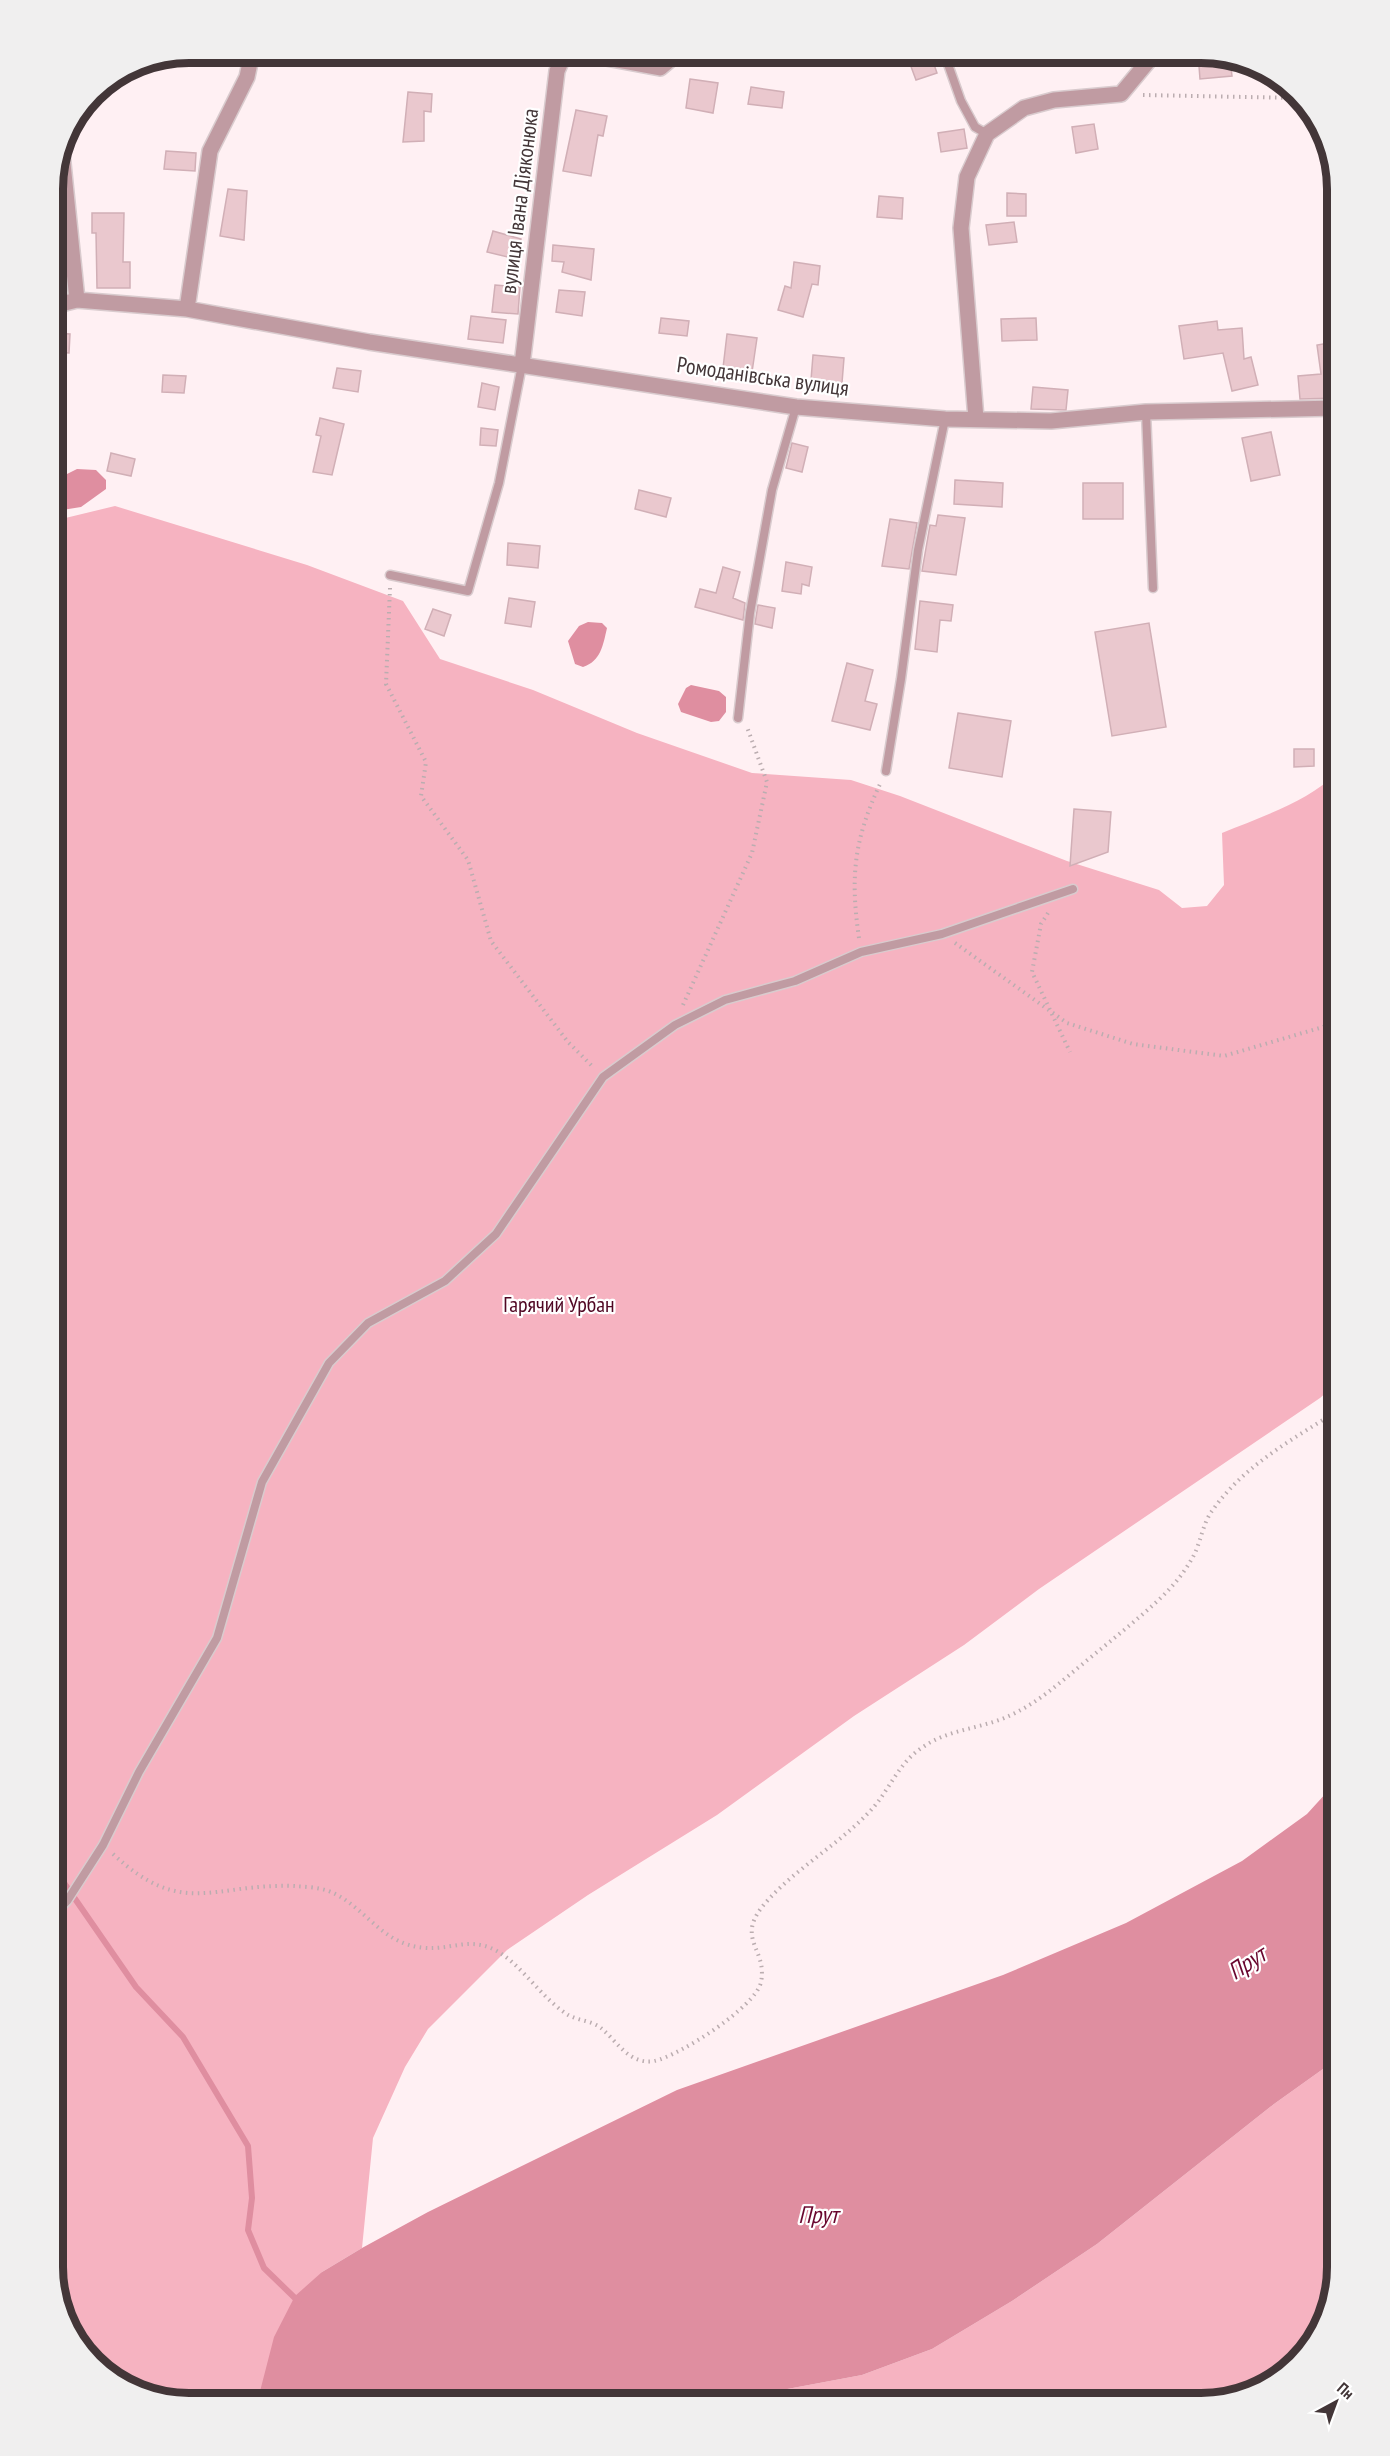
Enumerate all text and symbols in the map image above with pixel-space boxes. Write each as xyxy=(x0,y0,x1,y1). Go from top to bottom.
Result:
street label: вулиця Івана Діяконюка xyxy=(494,107,544,295)
street label: Ромоданівська вулиця xyxy=(675,350,851,402)
park label: Гарячий Урбан xyxy=(503,1290,615,1318)
water label: Прут xyxy=(1222,1937,1275,1986)
water label: Прут xyxy=(798,2199,841,2230)
north arrow xyxy=(1306,2372,1366,2432)
text: Пн xyxy=(1333,2378,1358,2403)

